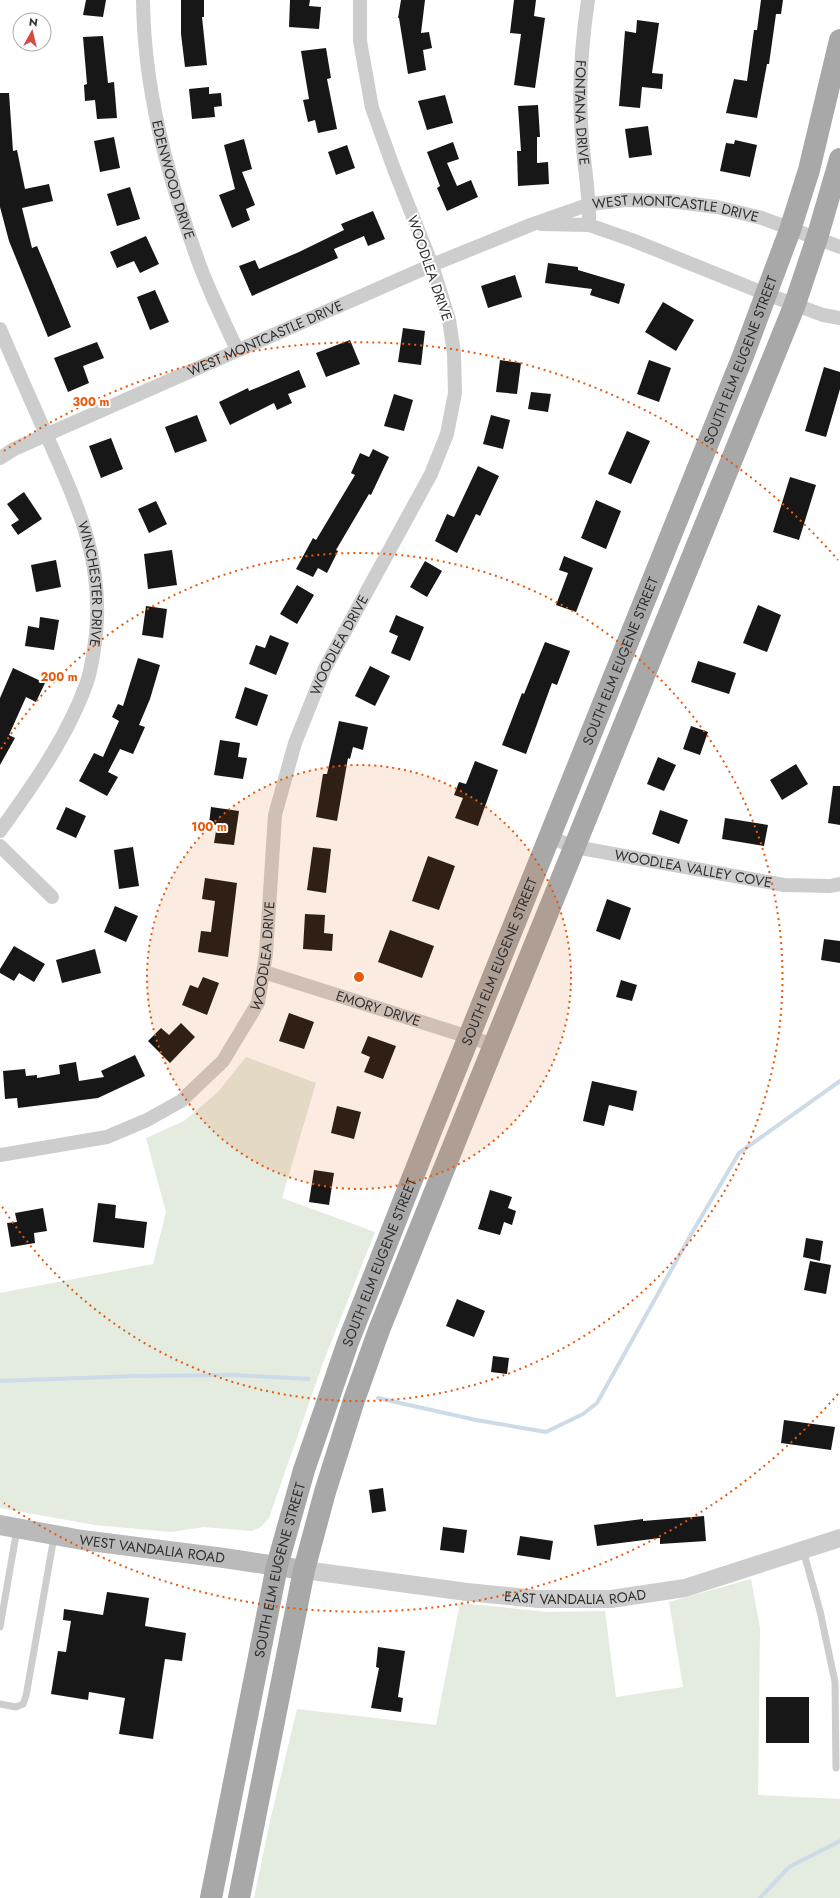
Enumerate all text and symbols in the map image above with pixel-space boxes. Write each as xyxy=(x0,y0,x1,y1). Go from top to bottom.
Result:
north arrow xyxy=(12,12,52,52)
text: N xyxy=(28,14,39,31)
street label: FONTANA DRIVE xyxy=(570,59,595,166)
street label: EDENWOOD DRIVE xyxy=(147,118,200,242)
street label: WEST MONTCASTLE DRIVE xyxy=(591,190,761,227)
street label: WOODLEA DRIVE xyxy=(403,213,457,323)
street label: SOUTH ELM EUGENE STREET xyxy=(698,272,782,447)
street label: WEST MONTCASTLE DRIVE xyxy=(184,295,346,381)
text: 300 m xyxy=(73,393,110,411)
street label: WINCHESTER DRIVE xyxy=(73,519,107,648)
street label: SOUTH ELM EUGENE STREET xyxy=(577,573,663,748)
street label: WOODLEA DRIVE xyxy=(305,591,373,698)
text: 200 m xyxy=(40,668,78,686)
text: 100 m xyxy=(191,818,227,836)
street label: WOODLEA VALLEY COVE xyxy=(613,844,773,893)
street label: SOUTH ELM EUGENE STREET xyxy=(456,874,542,1049)
street label: WOODLEA DRIVE xyxy=(245,900,279,1015)
centre of rings xyxy=(352,970,366,984)
street label: EMORY DRIVE xyxy=(334,985,423,1031)
street label: SOUTH ELM EUGENE STREET xyxy=(337,1175,422,1349)
street label: SOUTH ELM EUGENE STREET xyxy=(249,1480,310,1659)
street label: WEST VANDALIA ROAD xyxy=(78,1530,226,1568)
street label: EAST VANDALIA ROAD xyxy=(503,1584,647,1609)

